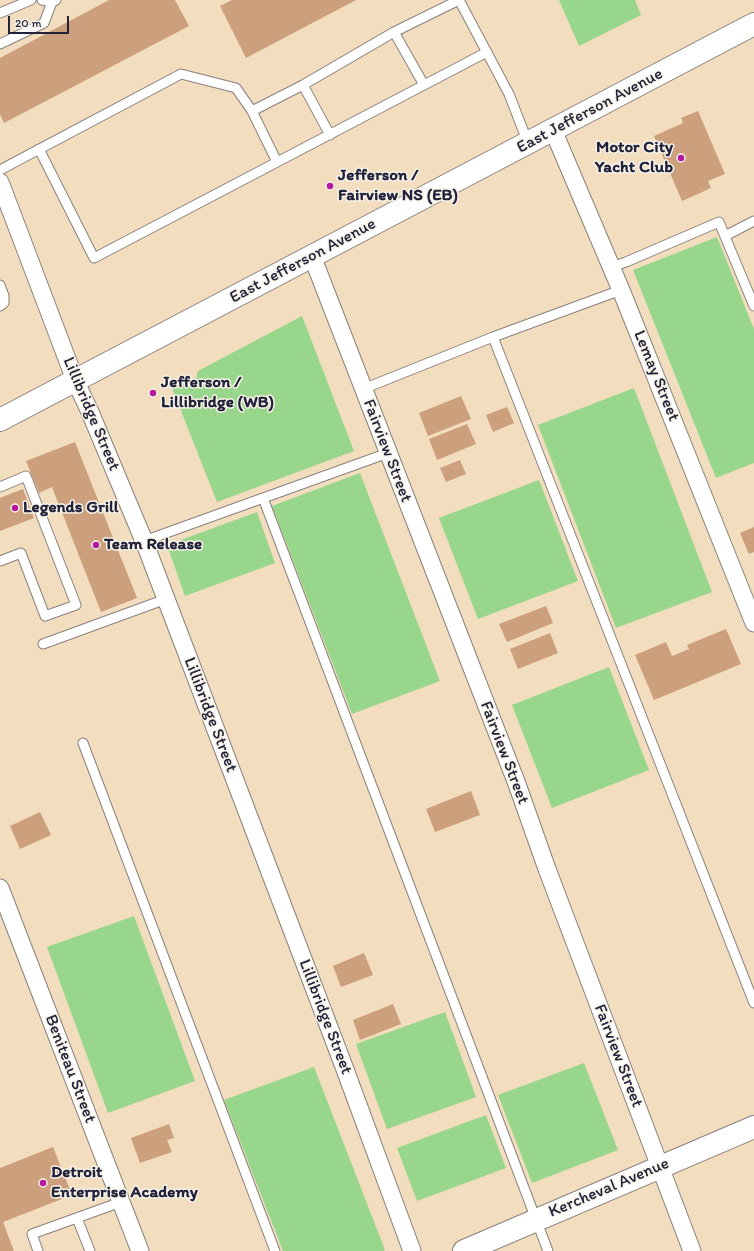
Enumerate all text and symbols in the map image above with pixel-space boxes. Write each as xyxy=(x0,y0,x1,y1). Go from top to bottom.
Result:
scale bar xyxy=(10,8,71,34)
text: 20 m xyxy=(15,16,42,30)
street label: East Jefferson Avenue xyxy=(513,64,667,158)
place label: Motor City Yacht Club xyxy=(595,138,673,178)
marker: Motor City Yacht Club xyxy=(676,153,686,163)
place label: Jefferson / Fairview NS (EB) xyxy=(338,166,458,206)
marker: Jefferson / Fairview NS (EB) xyxy=(325,181,335,191)
street label: East Jefferson Avenue xyxy=(226,214,380,308)
street label: Lemay Street xyxy=(629,328,683,424)
street label: Lillibridge Street xyxy=(58,354,124,474)
place label: Jefferson / Lillibridge (WB) xyxy=(161,373,274,413)
marker: Jefferson / Lillibridge (WB) xyxy=(148,388,158,398)
street label: Fairview Street xyxy=(358,397,416,505)
place label: Legends Grill xyxy=(23,498,119,518)
marker: Legends Grill xyxy=(10,503,20,513)
place label: Team Release xyxy=(104,535,202,555)
marker: Team Release xyxy=(91,540,101,550)
street label: Lillibridge Street xyxy=(179,655,241,775)
street label: Fairview Street xyxy=(475,699,533,807)
street label: Lillibridge Street xyxy=(294,957,356,1077)
street label: Fairview Street xyxy=(589,1002,647,1110)
street label: Beniteau Street xyxy=(40,1012,100,1126)
street label: Kercheval Avenue xyxy=(546,1153,672,1223)
place label: Detroit Enterprise Academy xyxy=(51,1163,198,1203)
marker: Detroit Enterprise Academy xyxy=(38,1178,48,1188)

